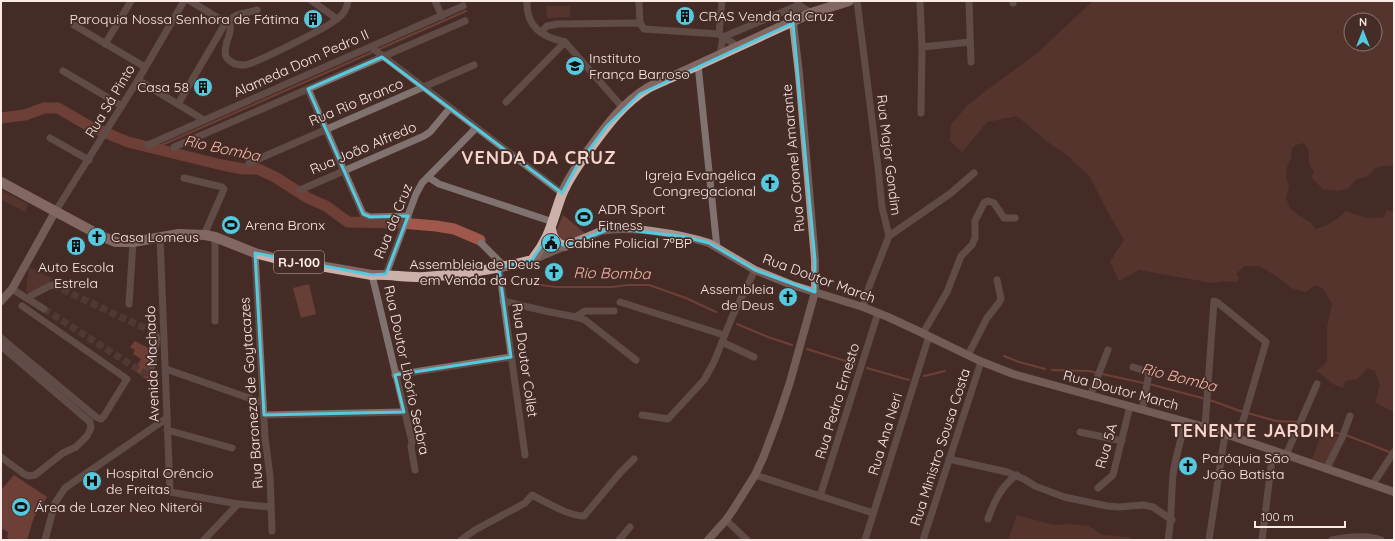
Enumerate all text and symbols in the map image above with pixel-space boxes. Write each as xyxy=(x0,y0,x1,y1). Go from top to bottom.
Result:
building icon: CRAS Venda da Cruz xyxy=(674,5,696,27)
place label: CRAS Venda da Cruz xyxy=(699,7,834,25)
building icon: Paroquia Nossa Senhora de Fátima xyxy=(302,8,324,30)
place label: Paroquia Nossa Senhora de Fátima xyxy=(70,10,299,28)
north arrow xyxy=(1343,12,1383,52)
text: N xyxy=(1359,15,1367,29)
street label: Alameda Dom Pedro II xyxy=(230,25,372,101)
place label: Instituto França Barroso xyxy=(589,49,690,83)
school or university icon: Instituto França Barroso xyxy=(564,55,586,77)
street label: Rua Sá Pinto xyxy=(81,61,139,141)
street label: Rua Rio Branco xyxy=(306,74,406,130)
building icon: Casa 58 xyxy=(192,76,214,98)
place label: Casa 58 xyxy=(137,78,189,96)
street label: Rua Coronel Amarante xyxy=(778,83,808,233)
street label: Rua Major Gondim xyxy=(873,94,905,216)
street label: Rua João Alfredo xyxy=(307,117,419,179)
water label: Rio Bomba xyxy=(182,131,263,165)
district label: VENDA DA CRUZ xyxy=(461,146,617,169)
place label: Igreja Evangélica Congregacional xyxy=(645,166,756,200)
church icon: Igreja Evangélica Congregacional xyxy=(759,172,781,194)
street label: Rua da Cruz xyxy=(370,181,416,261)
place label: ADR Sport Fitness xyxy=(598,200,666,234)
sports icon: ADR Sport Fitness xyxy=(573,206,595,228)
sports icon: Arena Bronx xyxy=(220,214,242,236)
place label: Arena Bronx xyxy=(245,216,325,234)
church icon: Casa Lomeus xyxy=(86,226,108,248)
place label: Casa Lomeus xyxy=(111,228,199,246)
public building icon: Cabine Policial 7ºBP xyxy=(540,232,562,254)
place label: Cabine Policial 7ºBP xyxy=(565,234,692,252)
building icon: Auto Escola Estrela xyxy=(65,235,87,257)
street label: Rua Doutor March xyxy=(760,249,878,307)
road number: RJ-100 xyxy=(274,251,324,273)
place label: Assembleia de Deus em Venda da Cruz xyxy=(410,255,540,289)
place label: Auto Escola Estrela xyxy=(38,258,114,292)
church icon: Assembleia de Deus em Venda da Cruz xyxy=(543,261,565,283)
water label: Rio Bomba xyxy=(573,263,652,283)
place label: Assembleia de Deus xyxy=(700,280,774,314)
street label: Rua Doutor Libório Seabra xyxy=(380,284,434,456)
church icon: Assembleia de Deus xyxy=(777,286,799,308)
street label: Rua Baroneza de Goytacazes xyxy=(235,297,267,489)
street label: Rua Doutor Collet xyxy=(508,302,542,418)
street label: Avenida Machado xyxy=(141,305,163,423)
street label: Rua Pedro Ernesto xyxy=(811,341,863,461)
water label: Rio Bomba xyxy=(1139,358,1220,396)
street label: Rua Ministro Sousa Costa xyxy=(906,366,974,528)
street label: Rua Doutor March xyxy=(1061,366,1181,414)
street label: Rua Ana Neri xyxy=(864,391,906,477)
district label: TENENTE JARDIM xyxy=(1170,419,1336,442)
street label: Rua 5A xyxy=(1091,421,1121,471)
place label: Paróquia São João Batista xyxy=(1202,449,1289,483)
church icon: Paróquia São João Batista xyxy=(1177,455,1199,477)
place label: Hospital Orêncio de Freitas xyxy=(106,464,213,498)
hospital icon: Hospital Orêncio de Freitas xyxy=(81,470,103,492)
sports icon: Área de Lazer Neo Niterói xyxy=(10,496,32,518)
place label: Área de Lazer Neo Niterói xyxy=(35,498,202,516)
scale bar xyxy=(1255,503,1345,529)
text: 100 m xyxy=(1261,509,1294,524)

